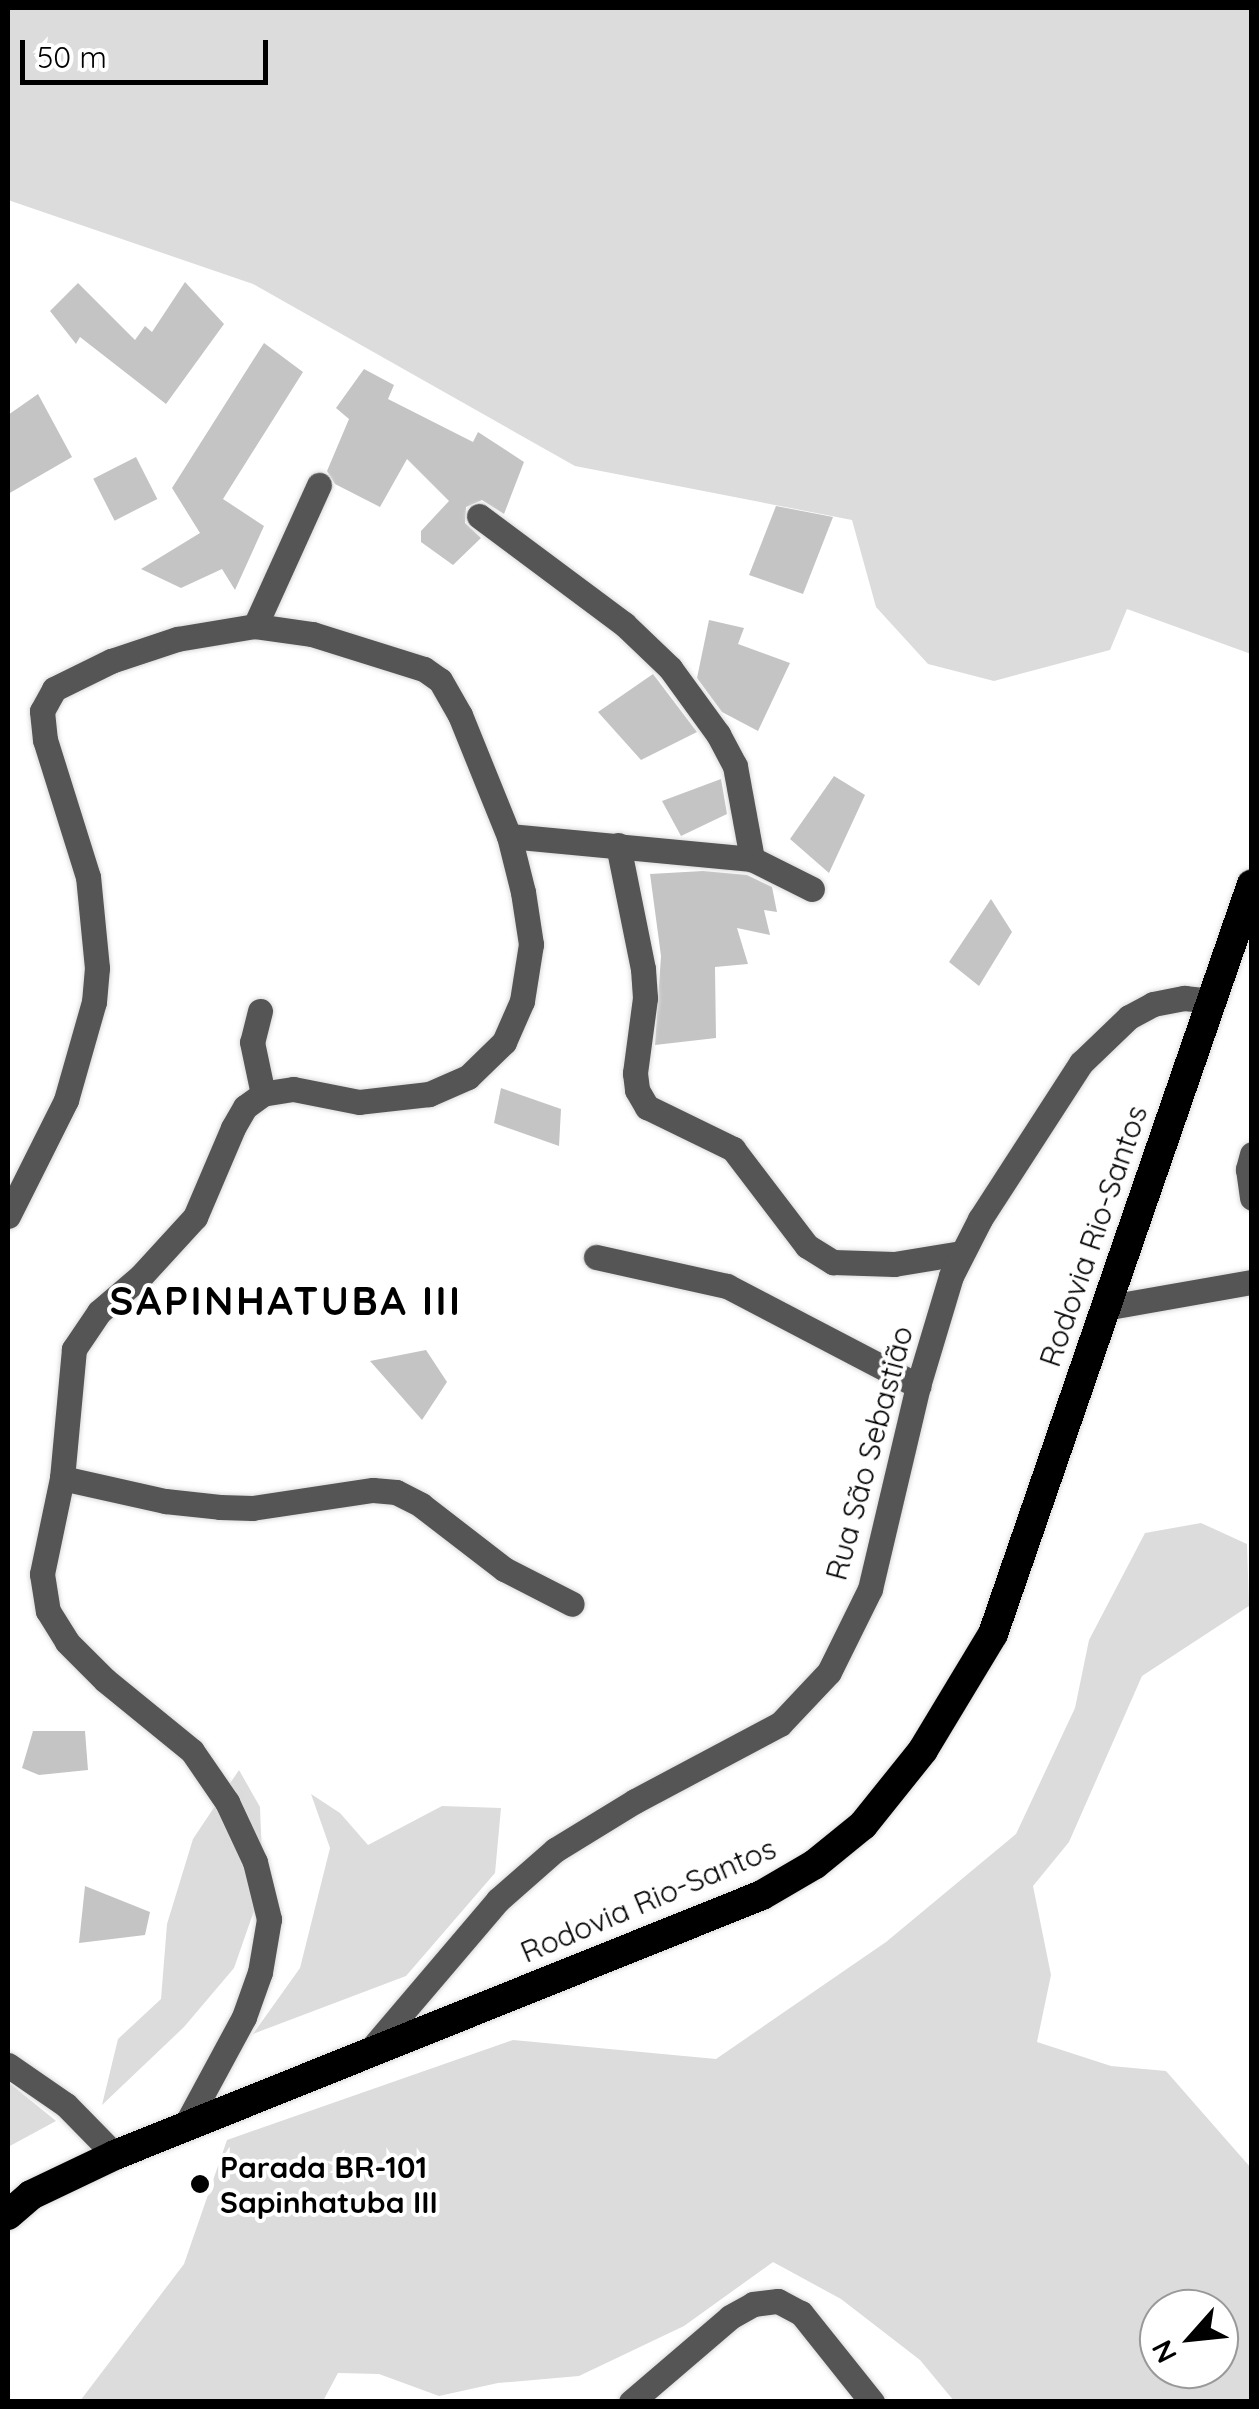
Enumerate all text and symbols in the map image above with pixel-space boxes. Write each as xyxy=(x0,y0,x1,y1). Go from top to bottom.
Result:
scale bar xyxy=(25,20,272,82)
text: 50 m xyxy=(37,38,107,76)
street label: Rodovia Rio-Santos xyxy=(1031,1101,1155,1371)
district label: SAPINHATUBA III xyxy=(110,1276,462,1324)
street label: Rua São Sebastião xyxy=(818,1322,920,1584)
street label: Rodovia Rio-Santos xyxy=(515,1830,781,1970)
place label: Parada BR-101 Sapinhatuba III xyxy=(220,2149,438,2220)
marker: Parada BR-101 Sapinhatuba III xyxy=(189,2173,211,2195)
north arrow xyxy=(1139,2289,1239,2389)
text: N xyxy=(1143,2335,1184,2369)

